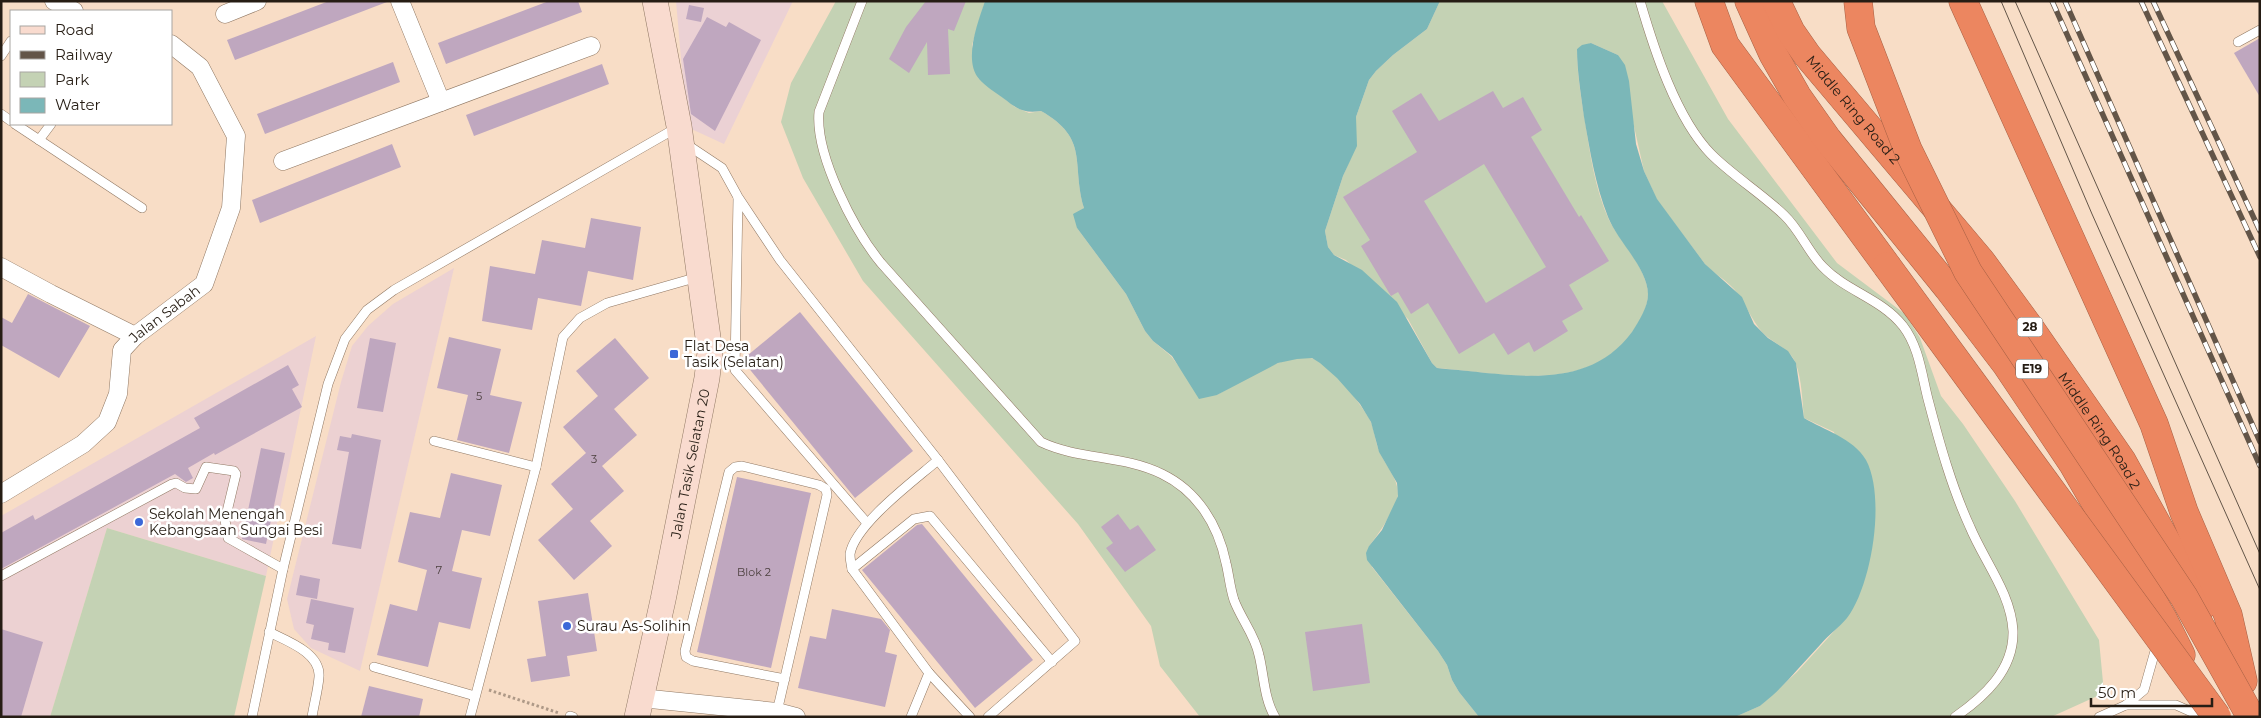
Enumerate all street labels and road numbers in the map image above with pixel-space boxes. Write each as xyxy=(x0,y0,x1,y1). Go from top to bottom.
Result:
street label: Middle Ring Road 2 xyxy=(1802,52,1904,168)
street label: Jalan Sabah xyxy=(124,281,204,347)
road number: 28 xyxy=(2018,318,2042,337)
road number: E19 xyxy=(2016,359,2048,378)
street label: Middle Ring Road 2 xyxy=(2054,368,2145,492)
street label: Jalan Tasik Selatan 20 xyxy=(666,387,714,541)

